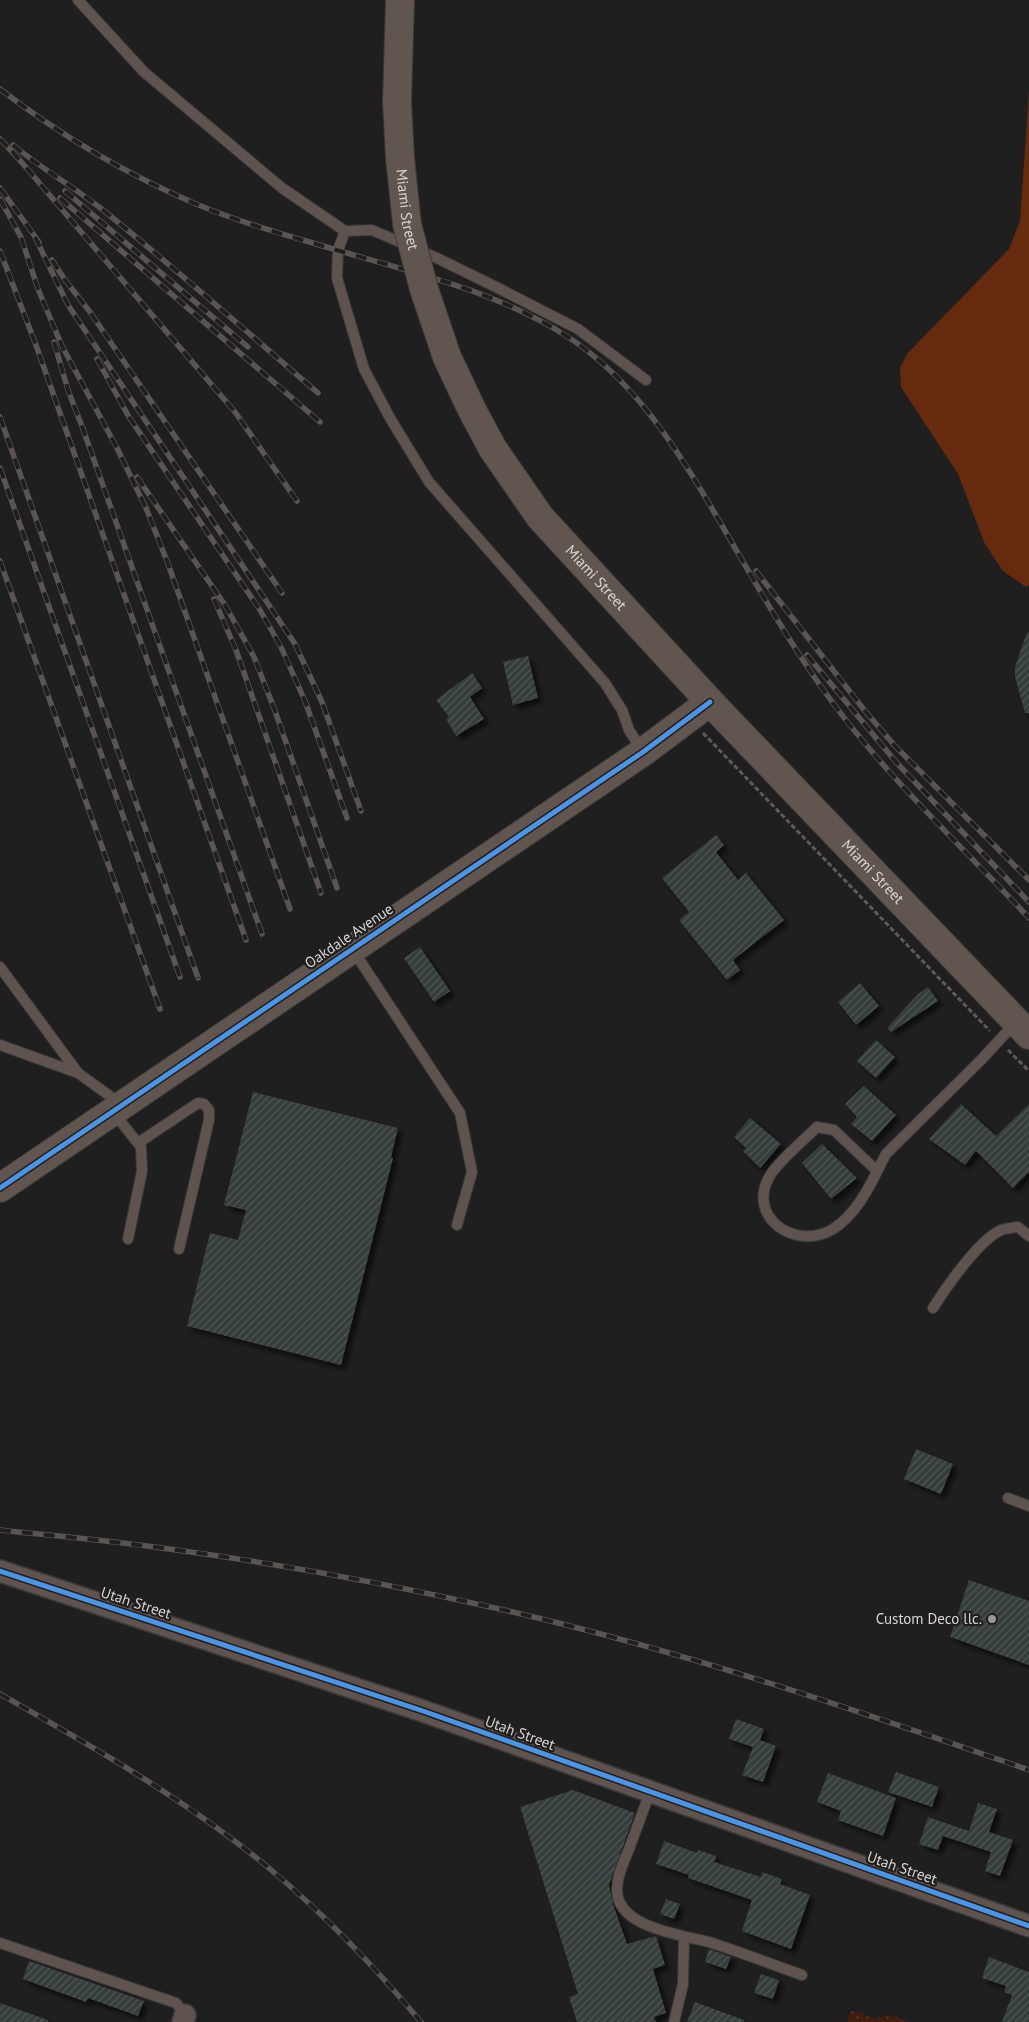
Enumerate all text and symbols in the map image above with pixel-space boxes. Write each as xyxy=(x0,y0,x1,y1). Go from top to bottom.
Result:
street label: Miami Street xyxy=(392,168,423,252)
street label: Miami Street xyxy=(561,541,631,614)
street label: Miami Street xyxy=(838,835,908,908)
street label: Oakdale Avenue xyxy=(301,899,397,972)
street label: Utah Street xyxy=(99,1582,174,1623)
place label: Custom Deco llc. xyxy=(876,1609,982,1628)
marker: Custom Deco llc. xyxy=(986,1613,998,1625)
street label: Utah Street xyxy=(483,1711,558,1754)
street label: Utah Street xyxy=(865,1847,940,1888)

